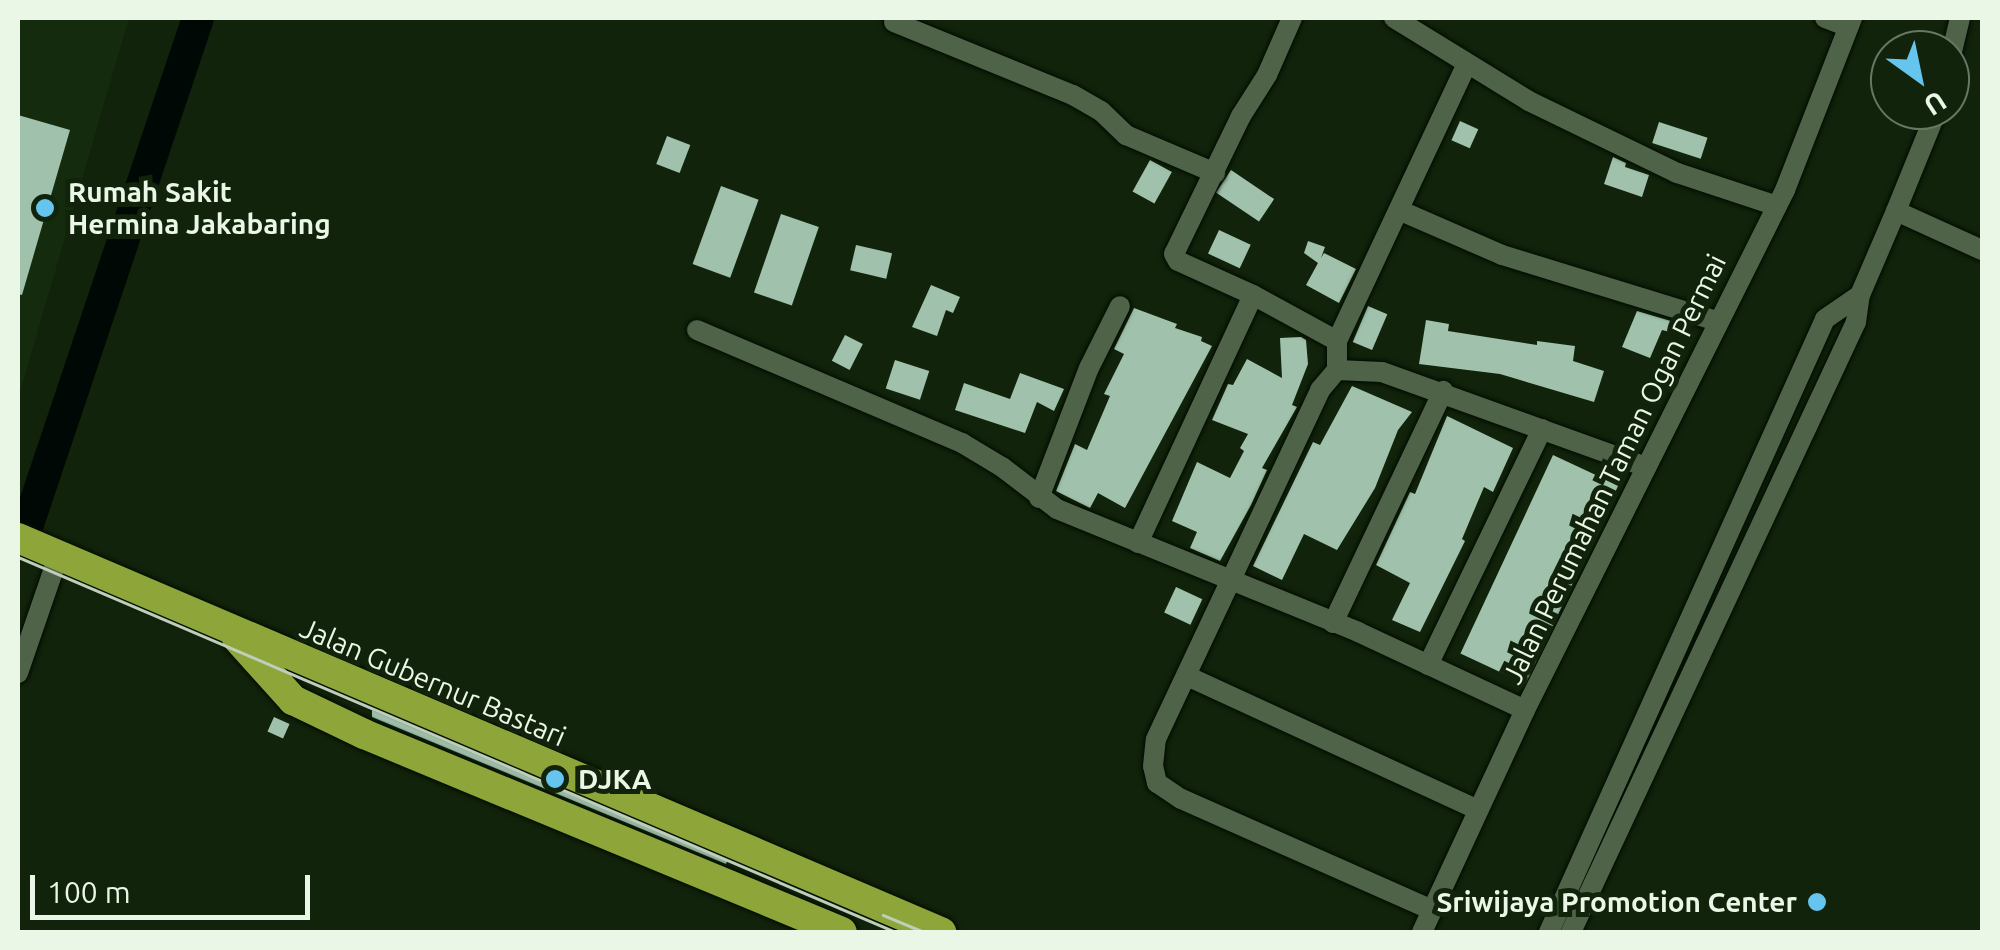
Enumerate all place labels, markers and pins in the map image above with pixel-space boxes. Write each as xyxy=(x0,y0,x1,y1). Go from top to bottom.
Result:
place label: Rumah Sakit Hermina Jakabaring xyxy=(68,175,331,241)
marker: Rumah Sakit Hermina Jakabaring xyxy=(32,195,58,221)
place label: DJKA xyxy=(578,762,651,796)
marker: DJKA xyxy=(542,766,568,792)
place label: Sriwijaya Promotion Center xyxy=(1436,885,1797,919)
marker: Sriwijaya Promotion Center xyxy=(1806,891,1828,913)

